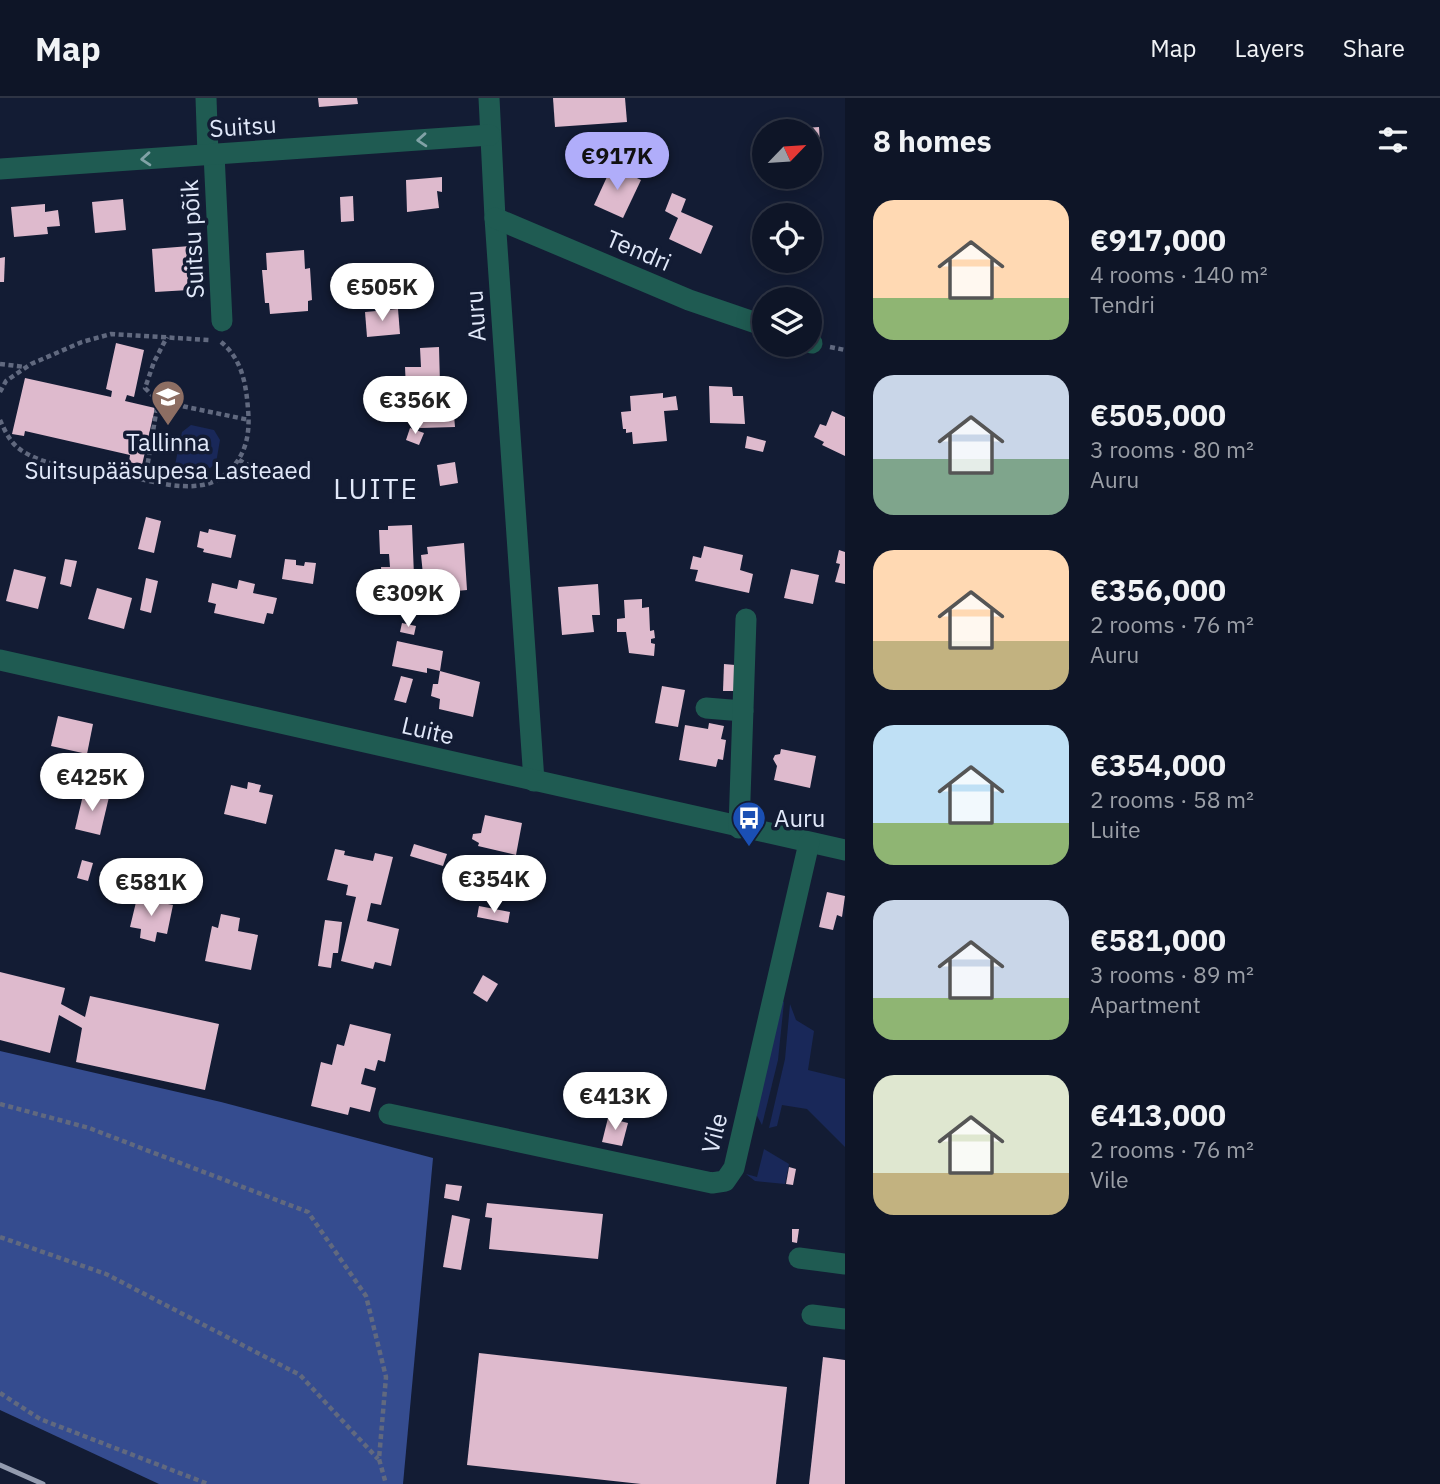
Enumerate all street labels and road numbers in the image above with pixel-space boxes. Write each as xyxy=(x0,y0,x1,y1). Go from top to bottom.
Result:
street label: Suitsu xyxy=(208,108,278,144)
street label: Suitsu põik xyxy=(173,178,211,299)
street label: Tendri xyxy=(602,222,676,278)
street label: Auru xyxy=(457,289,493,343)
street label: Luite xyxy=(399,708,457,752)
street label: Vile xyxy=(694,1110,734,1156)

